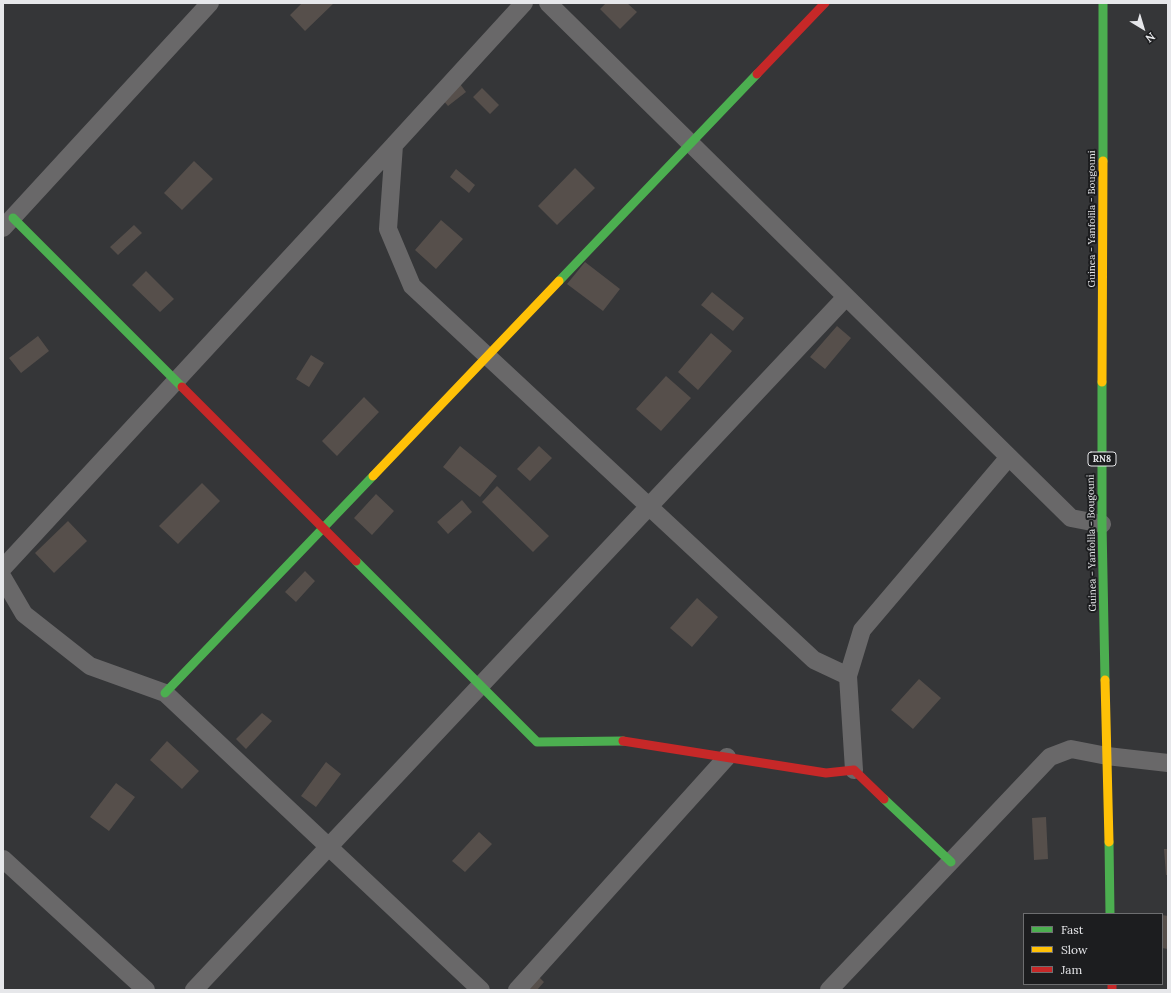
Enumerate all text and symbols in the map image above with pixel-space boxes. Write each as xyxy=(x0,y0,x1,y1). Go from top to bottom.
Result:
north arrow xyxy=(1123,8,1163,48)
text: N xyxy=(1143,29,1158,46)
street label: Guinea - Yanfolila - Bougouni xyxy=(1086,150,1098,288)
road number: RN8 xyxy=(1088,452,1116,466)
street label: Guinea - Yanfolila - Bougouni xyxy=(1085,474,1099,612)
legend xyxy=(1023,913,1163,985)
text: Fast xyxy=(1061,922,1084,937)
text: Slow xyxy=(1061,942,1088,957)
text: Jam xyxy=(1061,962,1082,977)

